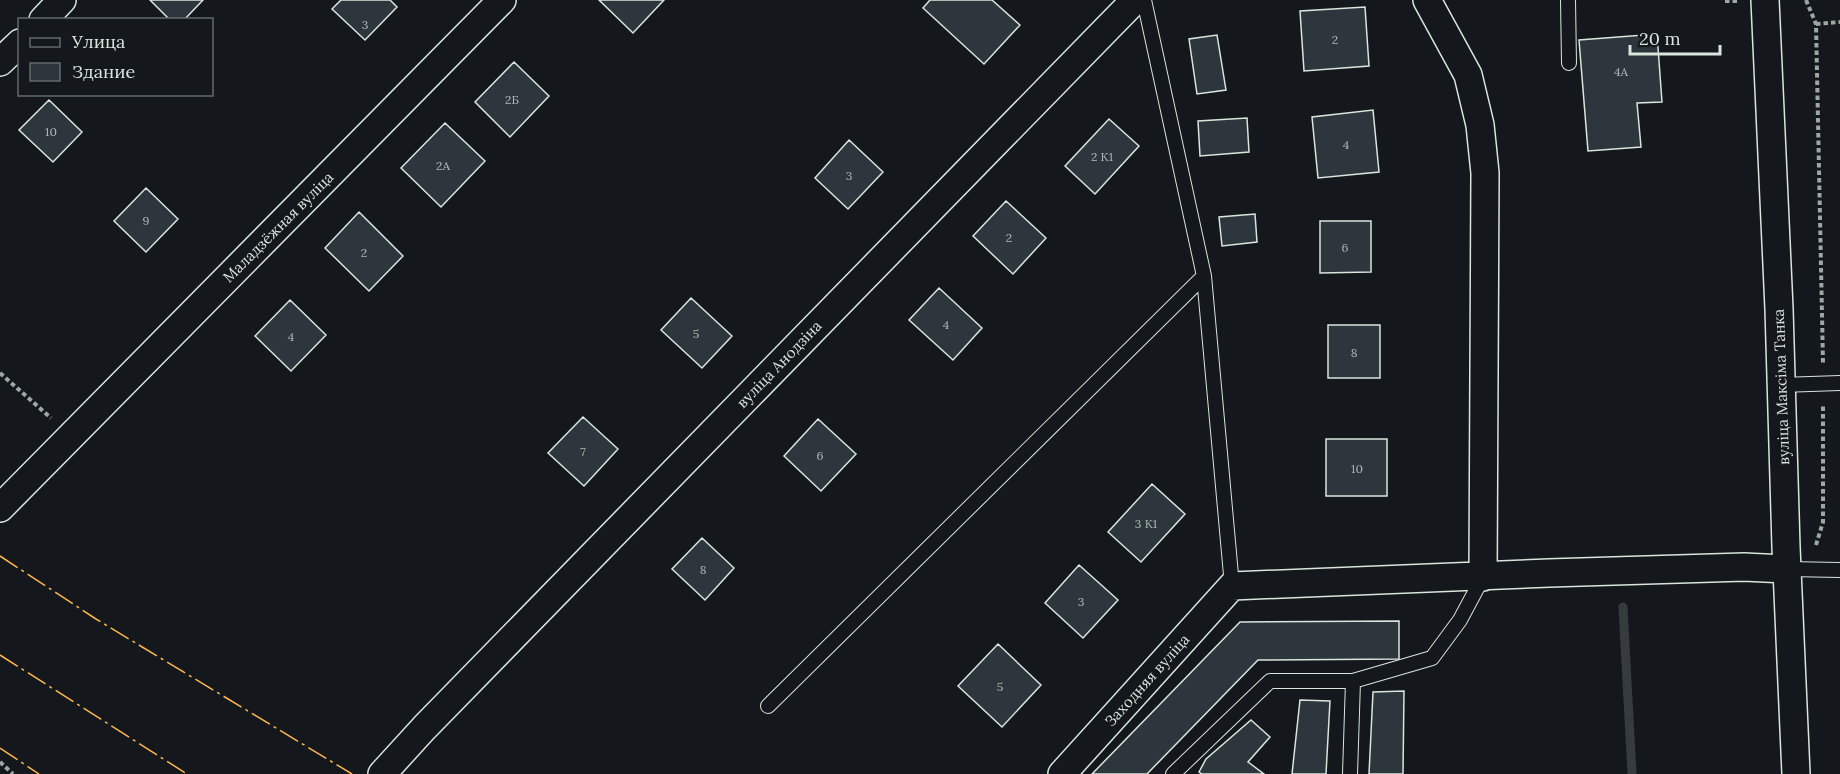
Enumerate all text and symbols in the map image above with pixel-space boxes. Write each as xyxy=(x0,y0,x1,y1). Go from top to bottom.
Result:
house number: 3 xyxy=(362,17,369,32)
legend xyxy=(18,18,213,96)
scale bar xyxy=(1630,18,1720,56)
text: 20 m xyxy=(1639,27,1681,50)
text: Улица xyxy=(71,30,125,53)
house number: 2 xyxy=(1332,32,1338,47)
text: Здание xyxy=(72,60,135,83)
house number: 4А xyxy=(1614,64,1628,79)
house number: 2Б xyxy=(505,92,519,107)
house number: 10 xyxy=(45,124,57,139)
house number: 4 xyxy=(1343,137,1350,152)
house number: 2 К1 xyxy=(1091,149,1113,164)
house number: 2А xyxy=(436,158,450,173)
street label: Маладзёжная вуліца xyxy=(219,168,337,286)
house number: 3 xyxy=(846,168,853,183)
house number: 9 xyxy=(143,213,150,228)
house number: 2 xyxy=(1006,230,1012,245)
house number: 6 xyxy=(1342,240,1349,255)
house number: 2 xyxy=(361,245,367,260)
street label: вуліца Максіма Танка xyxy=(1769,308,1793,465)
street label: вуліца Анодзіна xyxy=(732,316,826,412)
house number: 4 xyxy=(943,317,950,332)
house number: 5 xyxy=(693,326,699,341)
house number: 4 xyxy=(288,329,295,344)
house number: 8 xyxy=(1351,345,1358,360)
house number: 7 xyxy=(580,444,586,459)
house number: 6 xyxy=(817,448,824,463)
house number: 10 xyxy=(1351,461,1363,476)
house number: 3 К1 xyxy=(1135,516,1157,531)
house number: 8 xyxy=(700,562,707,577)
house number: 3 xyxy=(1078,594,1085,609)
street label: Заходняя вуліца xyxy=(1100,630,1194,730)
house number: 5 xyxy=(997,679,1003,694)

